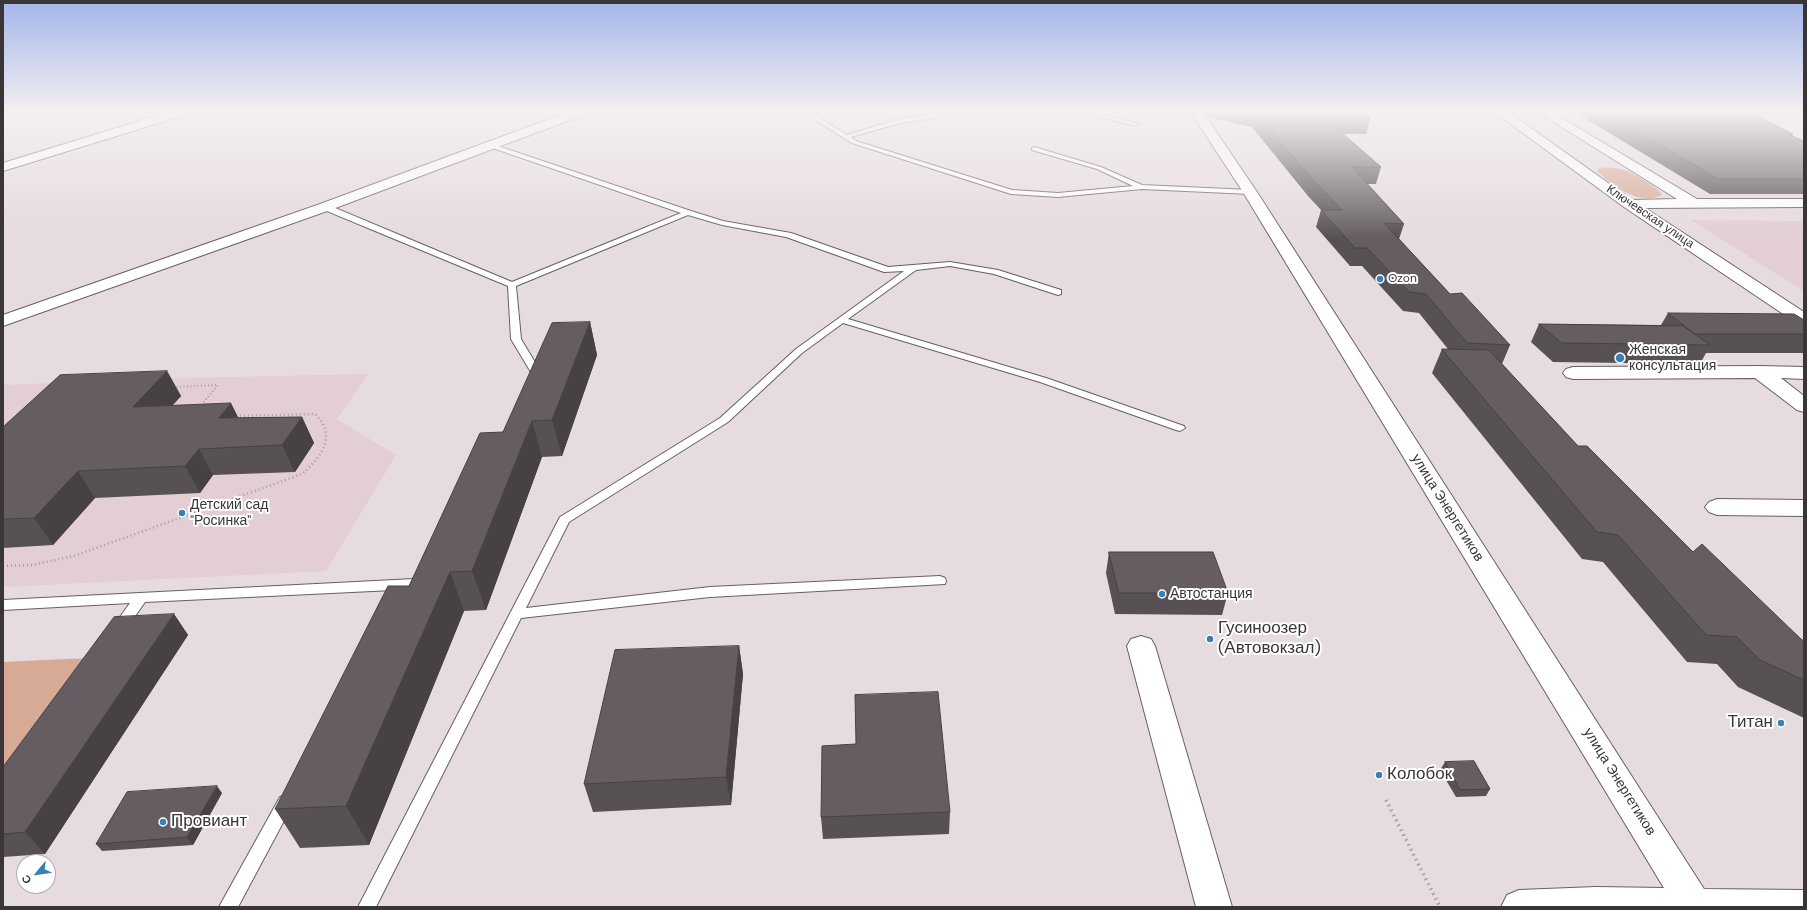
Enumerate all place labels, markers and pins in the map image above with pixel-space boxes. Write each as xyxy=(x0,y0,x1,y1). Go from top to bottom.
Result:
place label: Ozon xyxy=(1388,272,1417,286)
marker: Ozon xyxy=(1375,274,1385,284)
place label: Женская консультация xyxy=(1629,342,1716,374)
marker: Женская консультация xyxy=(1614,352,1626,364)
place label: Детский сад "Росинка" xyxy=(190,497,269,530)
marker: Детский сад "Росинка" xyxy=(177,508,187,518)
place label: Автостанция xyxy=(1170,586,1253,602)
marker: Автостанция xyxy=(1157,589,1167,599)
place label: Гусиноозер (Автовокзал) xyxy=(1218,619,1321,659)
marker: Гусиноозер (Автовокзал) xyxy=(1205,634,1215,644)
place label: Титан xyxy=(1727,713,1773,733)
marker: Титан xyxy=(1776,718,1786,728)
place label: Колобок xyxy=(1387,765,1452,785)
marker: Колобок xyxy=(1374,770,1384,780)
place label: Провиант xyxy=(171,812,247,832)
marker: Провиант xyxy=(158,817,168,827)

